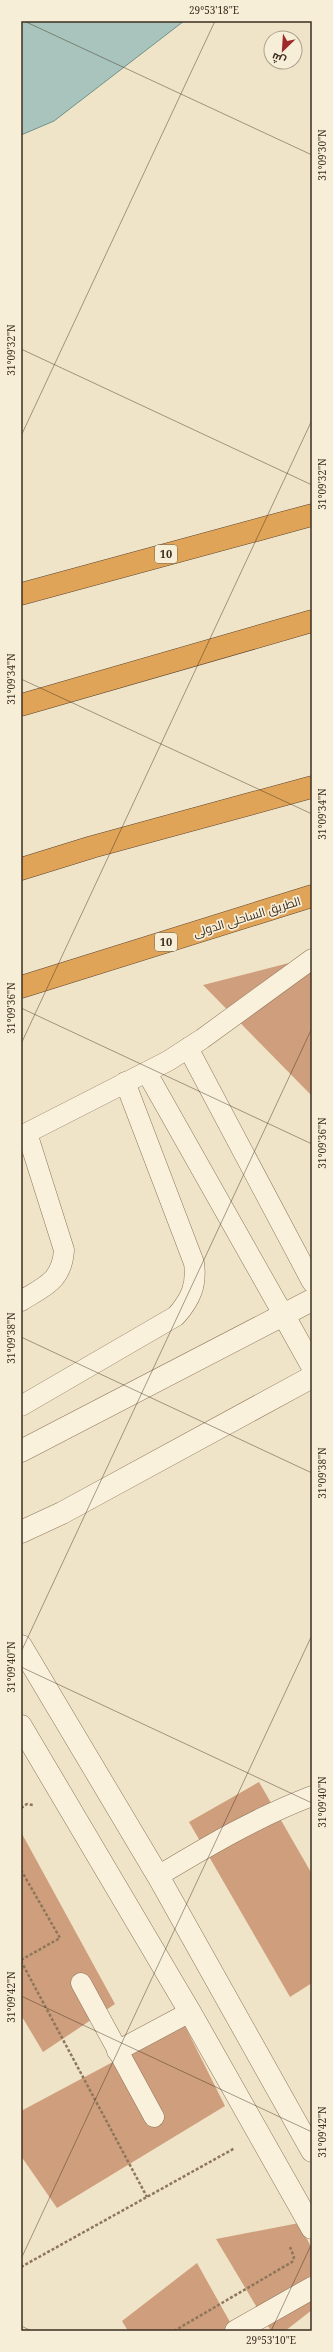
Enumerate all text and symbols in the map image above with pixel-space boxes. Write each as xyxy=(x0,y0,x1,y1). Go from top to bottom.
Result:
text: 29°53'18"E xyxy=(189,3,239,17)
north arrow xyxy=(263,30,303,70)
text: ش xyxy=(269,50,288,69)
text: 31°09'30"N xyxy=(315,129,329,181)
text: 31°09'32"N xyxy=(4,324,18,376)
text: 31°09'32"N xyxy=(315,458,329,510)
road number: 10 xyxy=(155,545,177,563)
text: 31°09'34"N xyxy=(4,653,18,705)
text: 31°09'34"N xyxy=(315,788,329,840)
street label: الطريق الساحلى الدولى xyxy=(191,892,303,941)
road number: 10 xyxy=(155,933,177,951)
text: 31°09'36"N xyxy=(4,982,18,1034)
text: 31°09'36"N xyxy=(315,1117,329,1169)
text: 31°09'38"N xyxy=(4,1312,18,1364)
text: 31°09'38"N xyxy=(315,1447,329,1499)
text: 31°09'40"N xyxy=(4,1641,18,1693)
text: 31°09'40"N xyxy=(315,1776,329,1828)
text: 31°09'42"N xyxy=(4,1971,18,2023)
text: 31°09'42"N xyxy=(315,2106,329,2158)
text: 29°53'10"E xyxy=(246,2333,296,2347)

